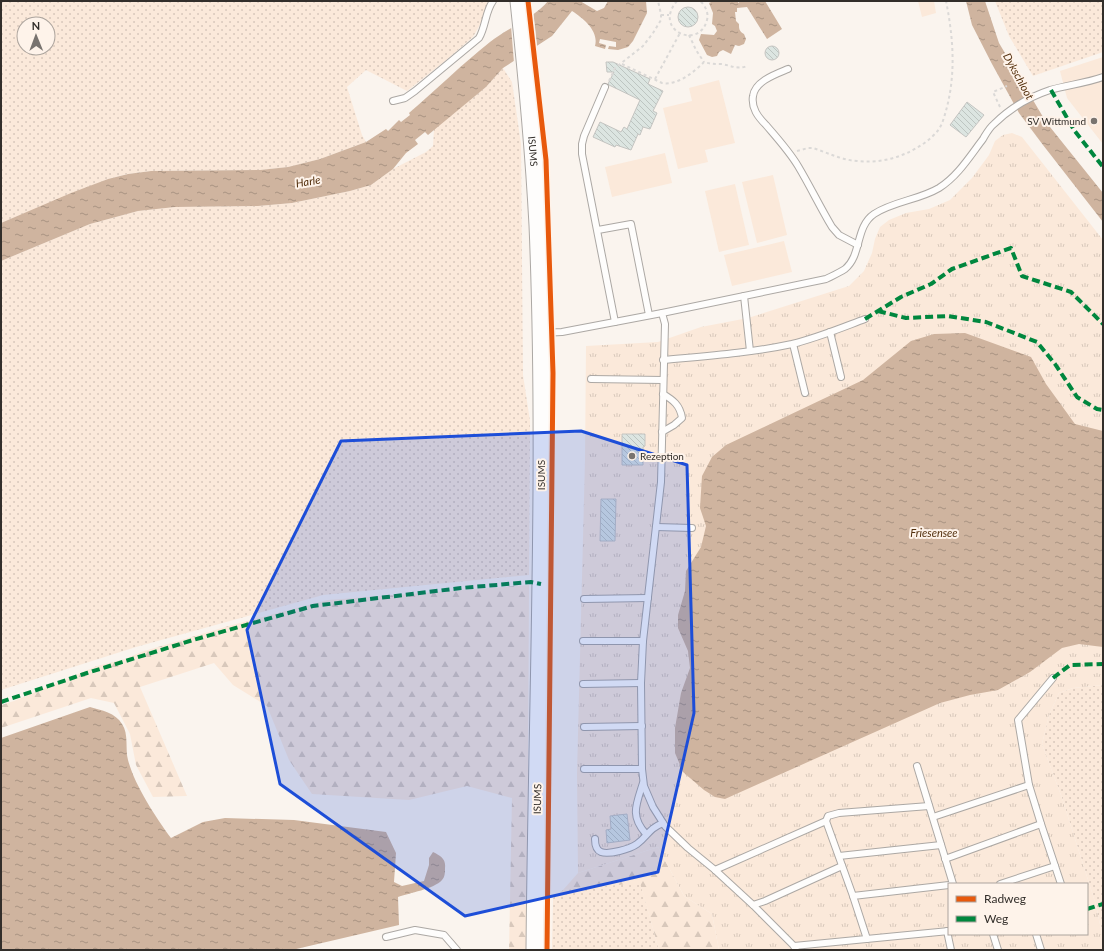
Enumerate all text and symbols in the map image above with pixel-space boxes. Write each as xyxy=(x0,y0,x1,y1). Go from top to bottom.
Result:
north arrow xyxy=(16,16,56,56)
text: N xyxy=(31,19,40,32)
water label: Dykschloot xyxy=(1001,50,1037,102)
place label: SV Wittmund xyxy=(1027,115,1086,127)
marker: SV Wittmund xyxy=(1089,116,1099,126)
street label: ISUMS xyxy=(526,136,540,167)
water label: Harle xyxy=(295,172,321,190)
place label: Rezeption xyxy=(640,450,684,462)
marker: Rezeption xyxy=(627,451,637,461)
street label: ISUMS xyxy=(535,460,547,490)
water label: Friesensee xyxy=(910,526,958,539)
street label: ISUMS xyxy=(531,784,543,814)
legend xyxy=(948,883,1088,935)
text: Radweg xyxy=(984,891,1026,906)
text: Weg xyxy=(984,911,1008,926)

